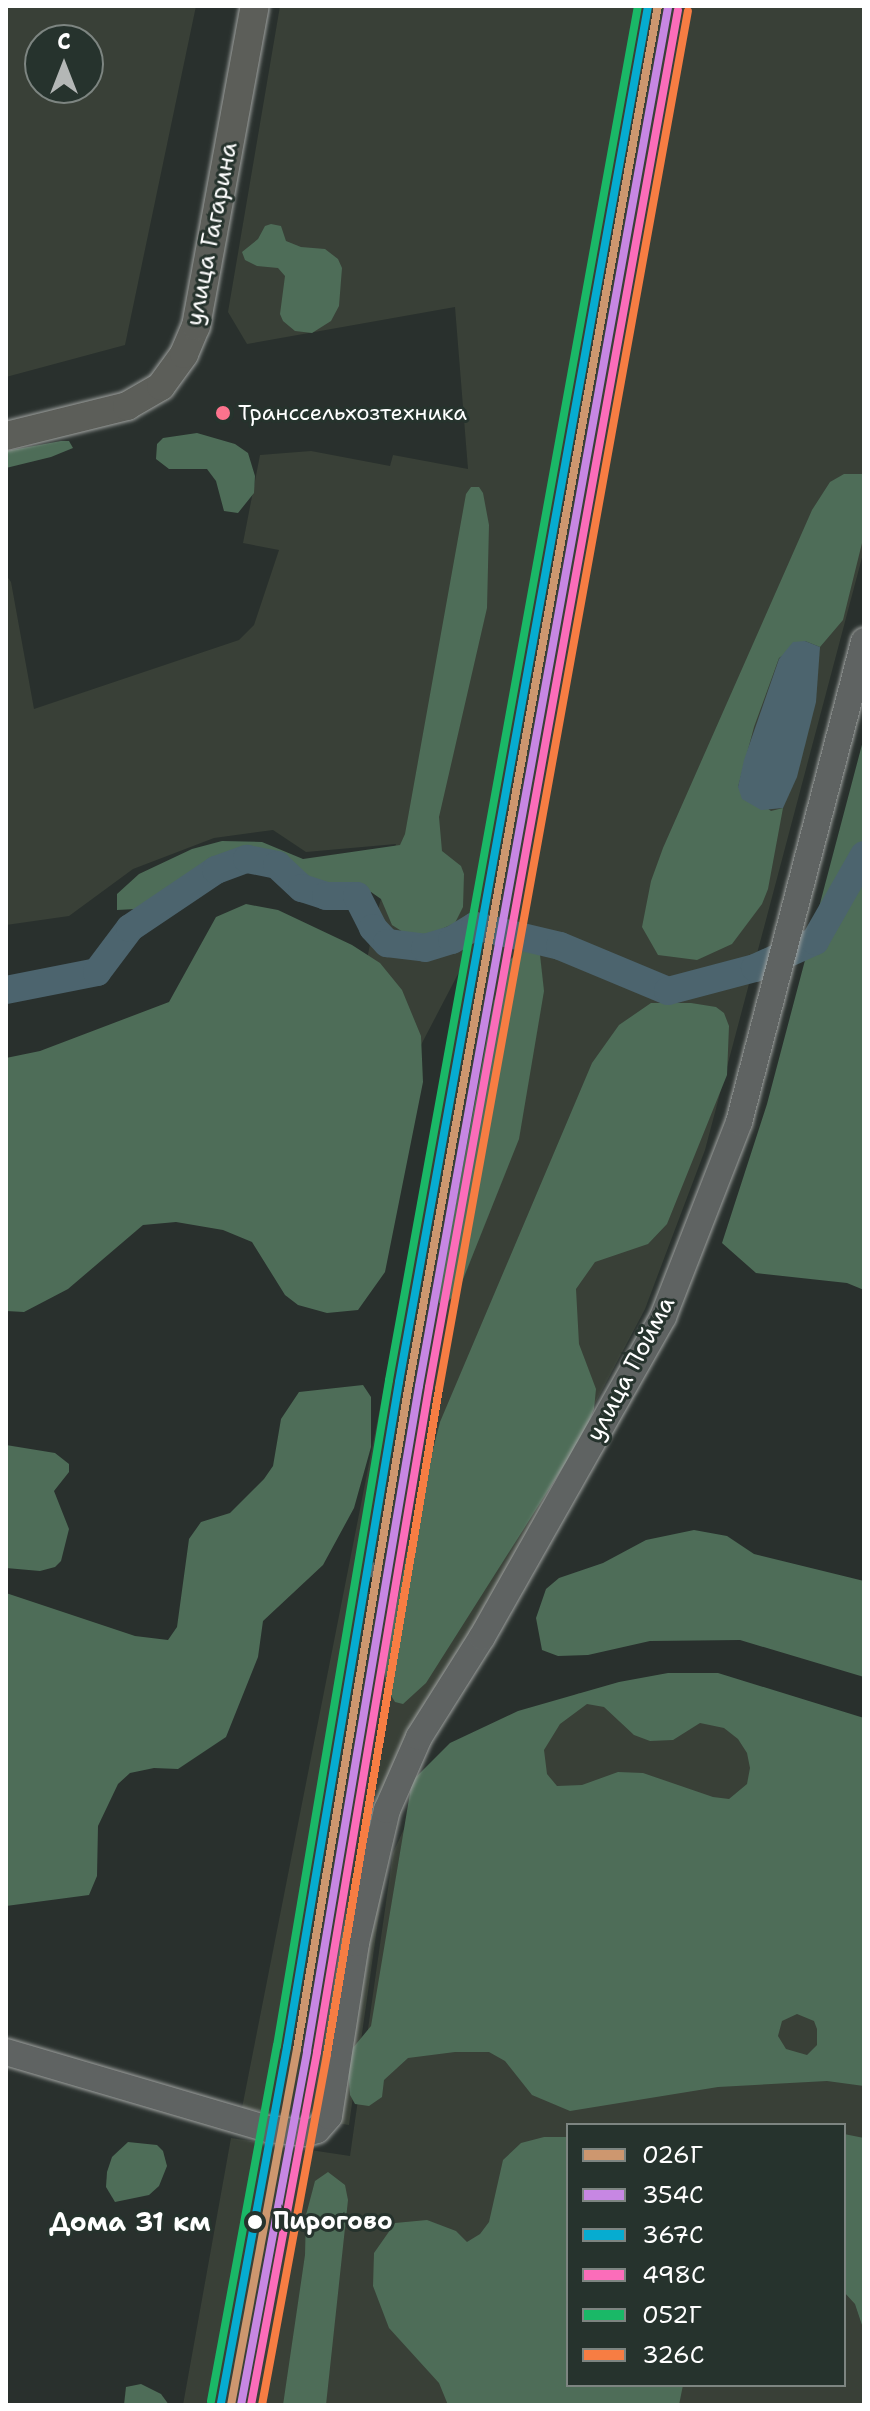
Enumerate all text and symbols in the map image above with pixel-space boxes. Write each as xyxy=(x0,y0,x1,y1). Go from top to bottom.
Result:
north arrow xyxy=(24,24,104,104)
text: С xyxy=(57,27,71,56)
street label: улица Гагарина xyxy=(180,140,244,328)
place label: Транссельхозтехника xyxy=(238,400,467,426)
marker: Транссельхозтехника xyxy=(215,405,231,421)
street label: улица Пойма xyxy=(581,1292,681,1446)
legend xyxy=(566,2123,846,2387)
text: 026Г xyxy=(642,2139,703,2171)
text: 354С xyxy=(642,2179,704,2211)
district label: Дома 31 км xyxy=(49,2206,211,2238)
place label: Пирогово xyxy=(273,2208,392,2236)
marker: Пирогово xyxy=(244,2211,266,2233)
text: 367С xyxy=(642,2219,704,2251)
text: 498С xyxy=(642,2259,706,2291)
text: 052Г xyxy=(642,2299,702,2331)
text: 326С xyxy=(642,2339,704,2371)

